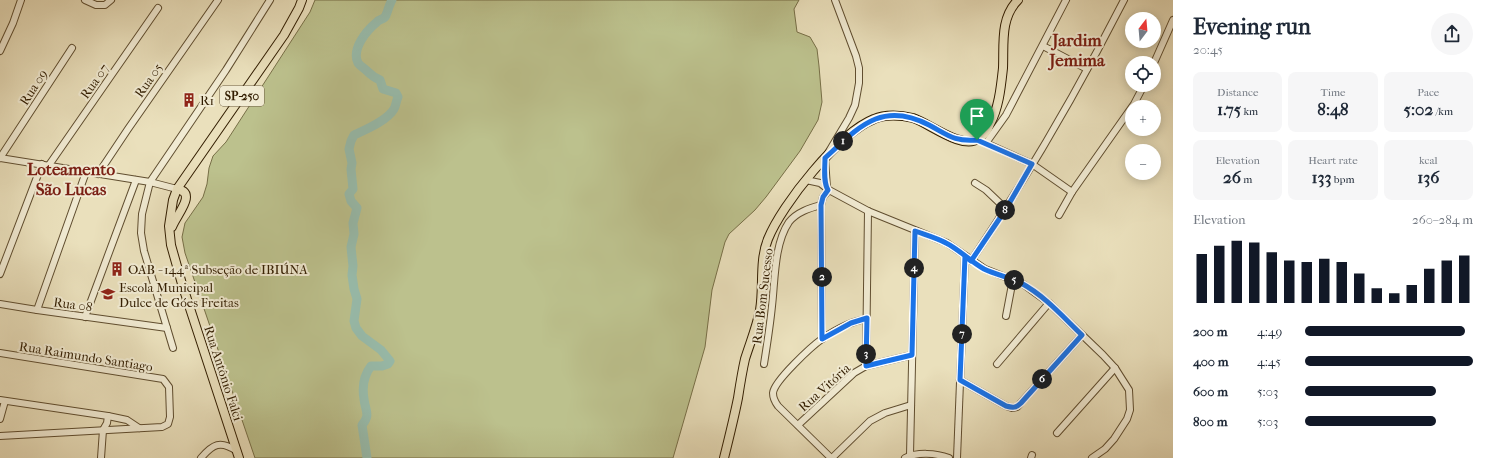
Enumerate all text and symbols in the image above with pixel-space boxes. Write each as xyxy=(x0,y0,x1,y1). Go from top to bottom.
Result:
north arrow xyxy=(1125,12,1161,48)
map controls xyxy=(1125,12,1161,180)
button: share xyxy=(1431,13,1473,55)
text: Evening run xyxy=(1193,14,1311,40)
district label: Jardim Jemima xyxy=(1047,30,1106,71)
text: 20:45 xyxy=(1193,42,1223,57)
button: locate xyxy=(1125,56,1161,92)
street label: Rua 05 xyxy=(131,60,166,100)
street label: Rua 07 xyxy=(77,61,112,101)
street label: Rua 09 xyxy=(16,67,51,108)
road number: SP-250 xyxy=(220,86,264,106)
text: Distance xyxy=(1217,86,1258,99)
text: Time xyxy=(1320,86,1345,99)
text: Pace xyxy=(1417,86,1439,99)
building icon: R1 xyxy=(181,92,197,108)
place label: R1 xyxy=(200,93,214,108)
pin xyxy=(960,99,994,140)
text: 1.75 xyxy=(1217,99,1241,119)
text: 8:48 xyxy=(1317,99,1349,119)
text: 5:02 xyxy=(1404,99,1433,119)
button: + xyxy=(1125,100,1161,136)
icon: arrive xyxy=(966,105,988,127)
text: km xyxy=(1241,105,1258,118)
text: /km xyxy=(1433,105,1453,118)
pin: 1 xyxy=(833,131,853,151)
text: 1 xyxy=(841,134,845,147)
button: − xyxy=(1125,144,1161,180)
text: Elevation xyxy=(1215,154,1260,167)
text: Heart rate xyxy=(1308,154,1358,167)
text: kcal xyxy=(1419,154,1438,167)
district label: Loteamento São Lucas xyxy=(27,159,115,199)
text: 26 xyxy=(1223,167,1241,187)
text: 133 xyxy=(1311,167,1331,187)
text: 136 xyxy=(1417,167,1439,187)
text: m xyxy=(1241,173,1252,186)
text: bpm xyxy=(1331,173,1355,186)
pin: 8 xyxy=(995,200,1015,220)
text: 8 xyxy=(1002,203,1008,216)
text: Elevation xyxy=(1193,212,1246,227)
text: 260–284 m xyxy=(1412,212,1473,227)
street label: Rua Bom Sucesso xyxy=(749,247,776,345)
pin: 4 xyxy=(904,258,924,278)
building icon: OAB - 144ª Subseção de IBIÚNA xyxy=(109,261,125,277)
text: 4 xyxy=(911,261,917,274)
place label: OAB - 144ª Subseção de IBIÚNA xyxy=(128,262,308,278)
pin: 2 xyxy=(812,267,832,287)
text: 2 xyxy=(819,270,825,283)
pin: 5 xyxy=(1004,270,1024,290)
text: 5 xyxy=(1012,273,1016,286)
place label: Escola Municipal Dulce de Góes Freitas xyxy=(119,280,239,310)
school or university icon: Escola Municipal Dulce de Góes Freitas xyxy=(100,286,116,302)
street label: Rua 08 xyxy=(53,294,93,315)
street label: Rua Antônio Falci xyxy=(201,324,246,423)
pin: 7 xyxy=(952,324,972,344)
text: 200 m xyxy=(1193,324,1228,339)
text: 4:49 xyxy=(1257,324,1282,339)
text: 7 xyxy=(959,327,965,340)
street label: Rua Raimundo Santiago xyxy=(18,339,154,375)
pin: 3 xyxy=(856,344,876,364)
text: 3 xyxy=(864,347,868,360)
text: 400 m xyxy=(1193,354,1229,369)
text: 4:45 xyxy=(1257,354,1281,369)
street label: Rua Vitória xyxy=(796,360,854,414)
pin: 6 xyxy=(1032,369,1052,389)
text: 6 xyxy=(1039,372,1045,385)
text: 600 m xyxy=(1193,384,1228,399)
text: 5:03 xyxy=(1257,384,1278,399)
text: 800 m xyxy=(1193,414,1227,429)
text: 5:03 xyxy=(1257,414,1278,429)

